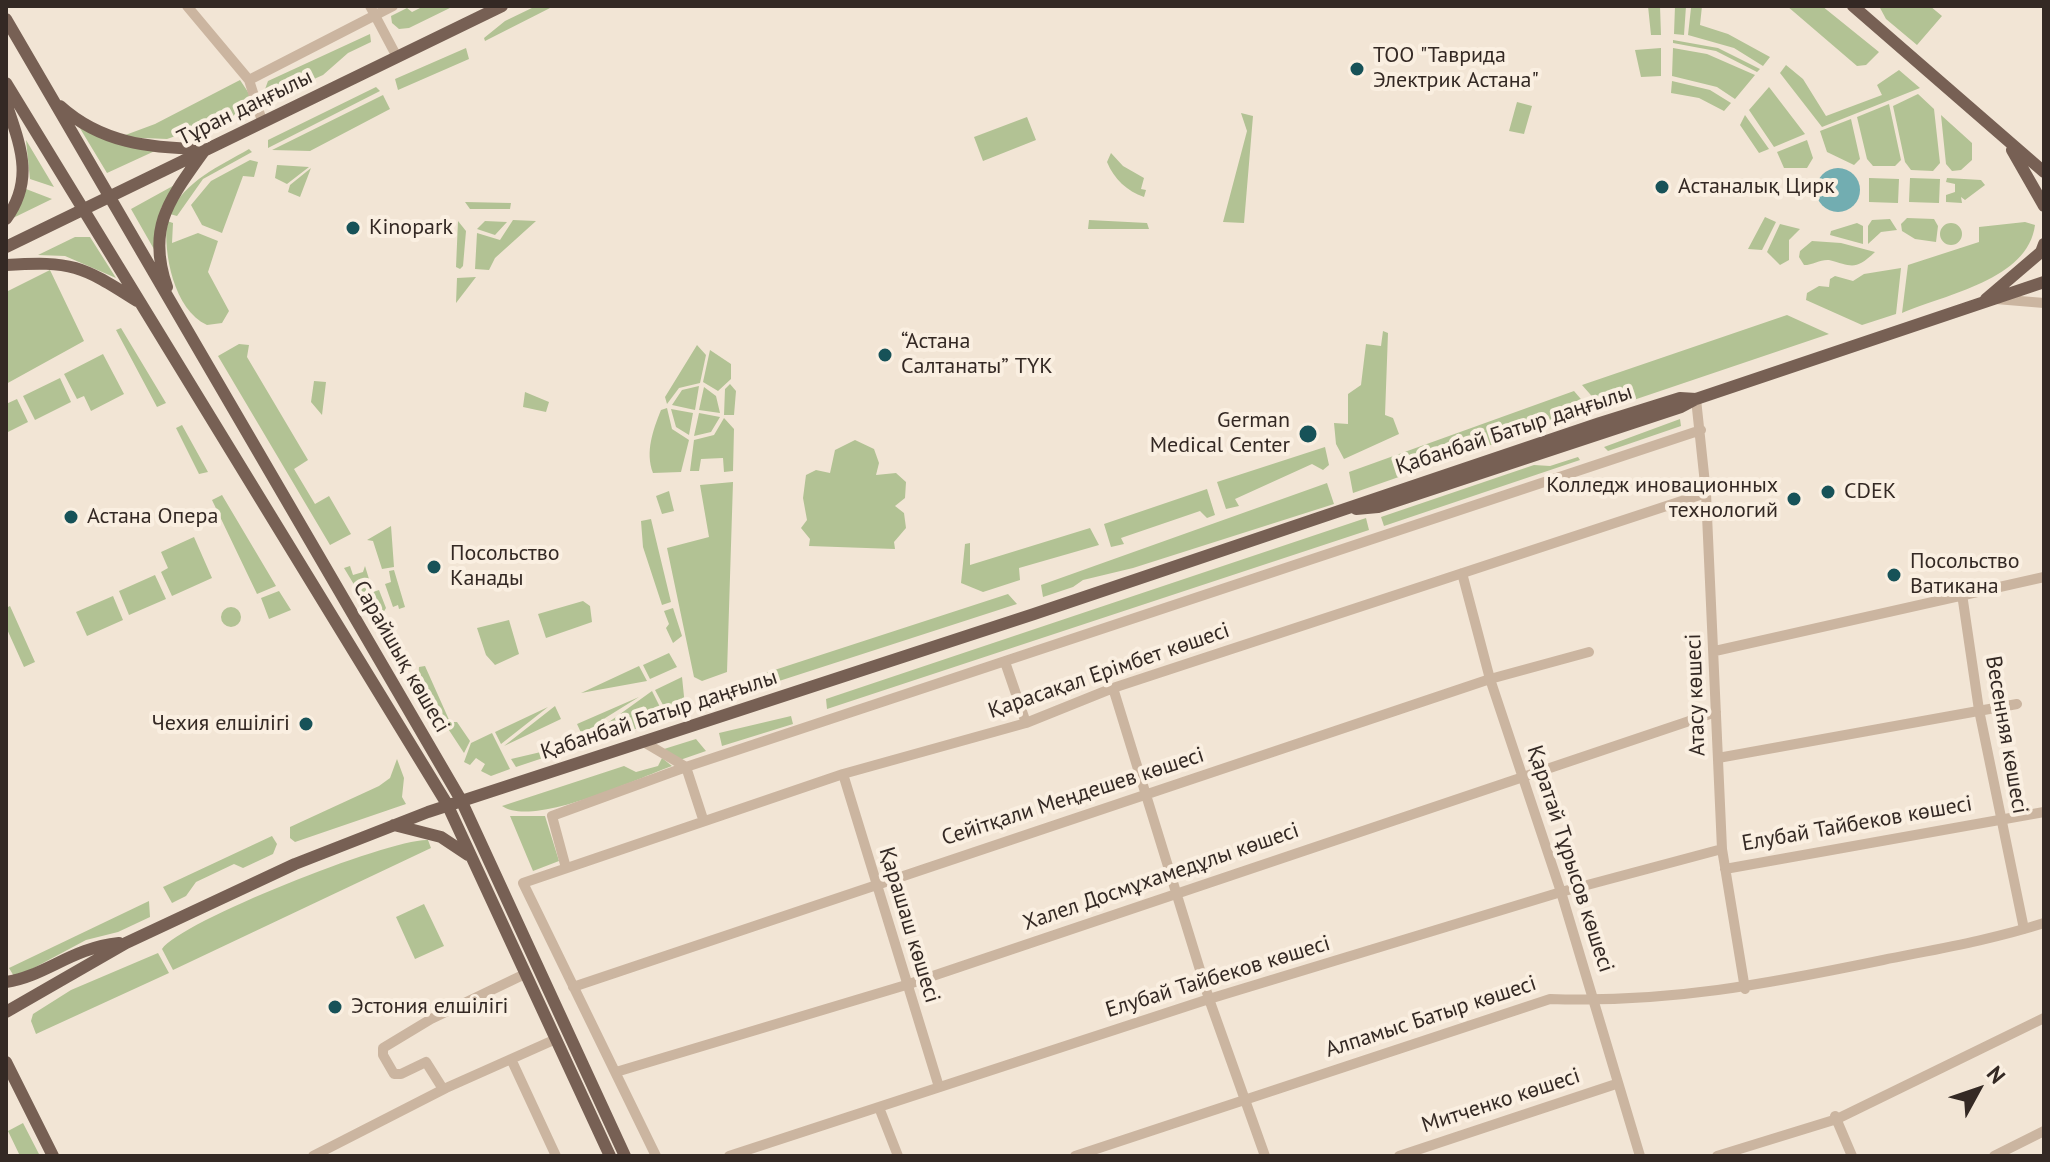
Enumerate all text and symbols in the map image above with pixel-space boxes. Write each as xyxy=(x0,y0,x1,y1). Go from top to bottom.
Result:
place label: ТОО "Таврида Электрик Астана" xyxy=(1373,43,1539,94)
marker: ТОО "Таврида Электрик Астана" xyxy=(1348,60,1366,78)
street label: Тұран даңғылы xyxy=(173,64,317,152)
place label: Астаналық Цирк xyxy=(1678,174,1835,200)
marker: Астаналық Цирк xyxy=(1653,178,1671,196)
place label: Kinopark xyxy=(369,215,453,241)
marker: Kinopark xyxy=(344,219,362,237)
place label: “Астана Салтанаты” ТҮК xyxy=(901,329,1053,380)
marker: “Астана Салтанаты” ТҮК xyxy=(876,346,894,364)
street label: Қабанбай Батыр даңғылы xyxy=(1392,379,1636,481)
place label: German Medical Center xyxy=(1150,408,1290,460)
marker: German Medical Center xyxy=(1297,423,1319,445)
place label: Колледж иновационных технологий xyxy=(1546,473,1778,524)
place label: CDEK xyxy=(1844,479,1896,505)
marker: CDEK xyxy=(1819,483,1837,501)
marker: Колледж иновационных технологий xyxy=(1785,490,1803,508)
place label: Астана Опера xyxy=(87,504,218,530)
marker: Астана Опера xyxy=(62,508,80,526)
place label: Посольство Канады xyxy=(450,541,559,592)
place label: Посольство Ватикана xyxy=(1910,549,2019,600)
marker: Посольство Канады xyxy=(425,558,443,576)
marker: Посольство Ватикана xyxy=(1885,566,1903,584)
street label: Сарайшық көшесі xyxy=(347,576,455,738)
street label: Қарасақал Ерімбет көшесі xyxy=(985,617,1233,725)
street label: Атасу көшесі xyxy=(1681,633,1711,757)
street label: Весенняя көшесі xyxy=(1979,654,2033,816)
street label: Қабанбай Батыр даңғылы xyxy=(537,664,781,766)
place label: Чехия елшілігі xyxy=(152,711,290,737)
marker: Чехия елшілігі xyxy=(297,715,315,733)
street label: Сейітқали Меңдешев көшесі xyxy=(939,742,1207,852)
street label: Қаратай Тұрысов көшесі xyxy=(1521,742,1619,976)
street label: Елубай Тайбеков көшесі xyxy=(1740,791,1974,857)
street label: Халел Досмұхамедұлы көшесі xyxy=(1020,817,1302,937)
street label: Қарашаш көшесі xyxy=(873,844,945,1006)
street label: Елубай Тайбеков көшесі xyxy=(1103,930,1333,1024)
street label: Алпамыс Батыр көшесі xyxy=(1322,970,1540,1064)
place label: Эстония елшілігі xyxy=(351,994,508,1020)
marker: Эстония елшілігі xyxy=(326,998,344,1016)
north arrow xyxy=(1938,1050,2018,1130)
text: N xyxy=(1981,1060,2012,1089)
street label: Митченко көшесі xyxy=(1418,1063,1584,1139)

